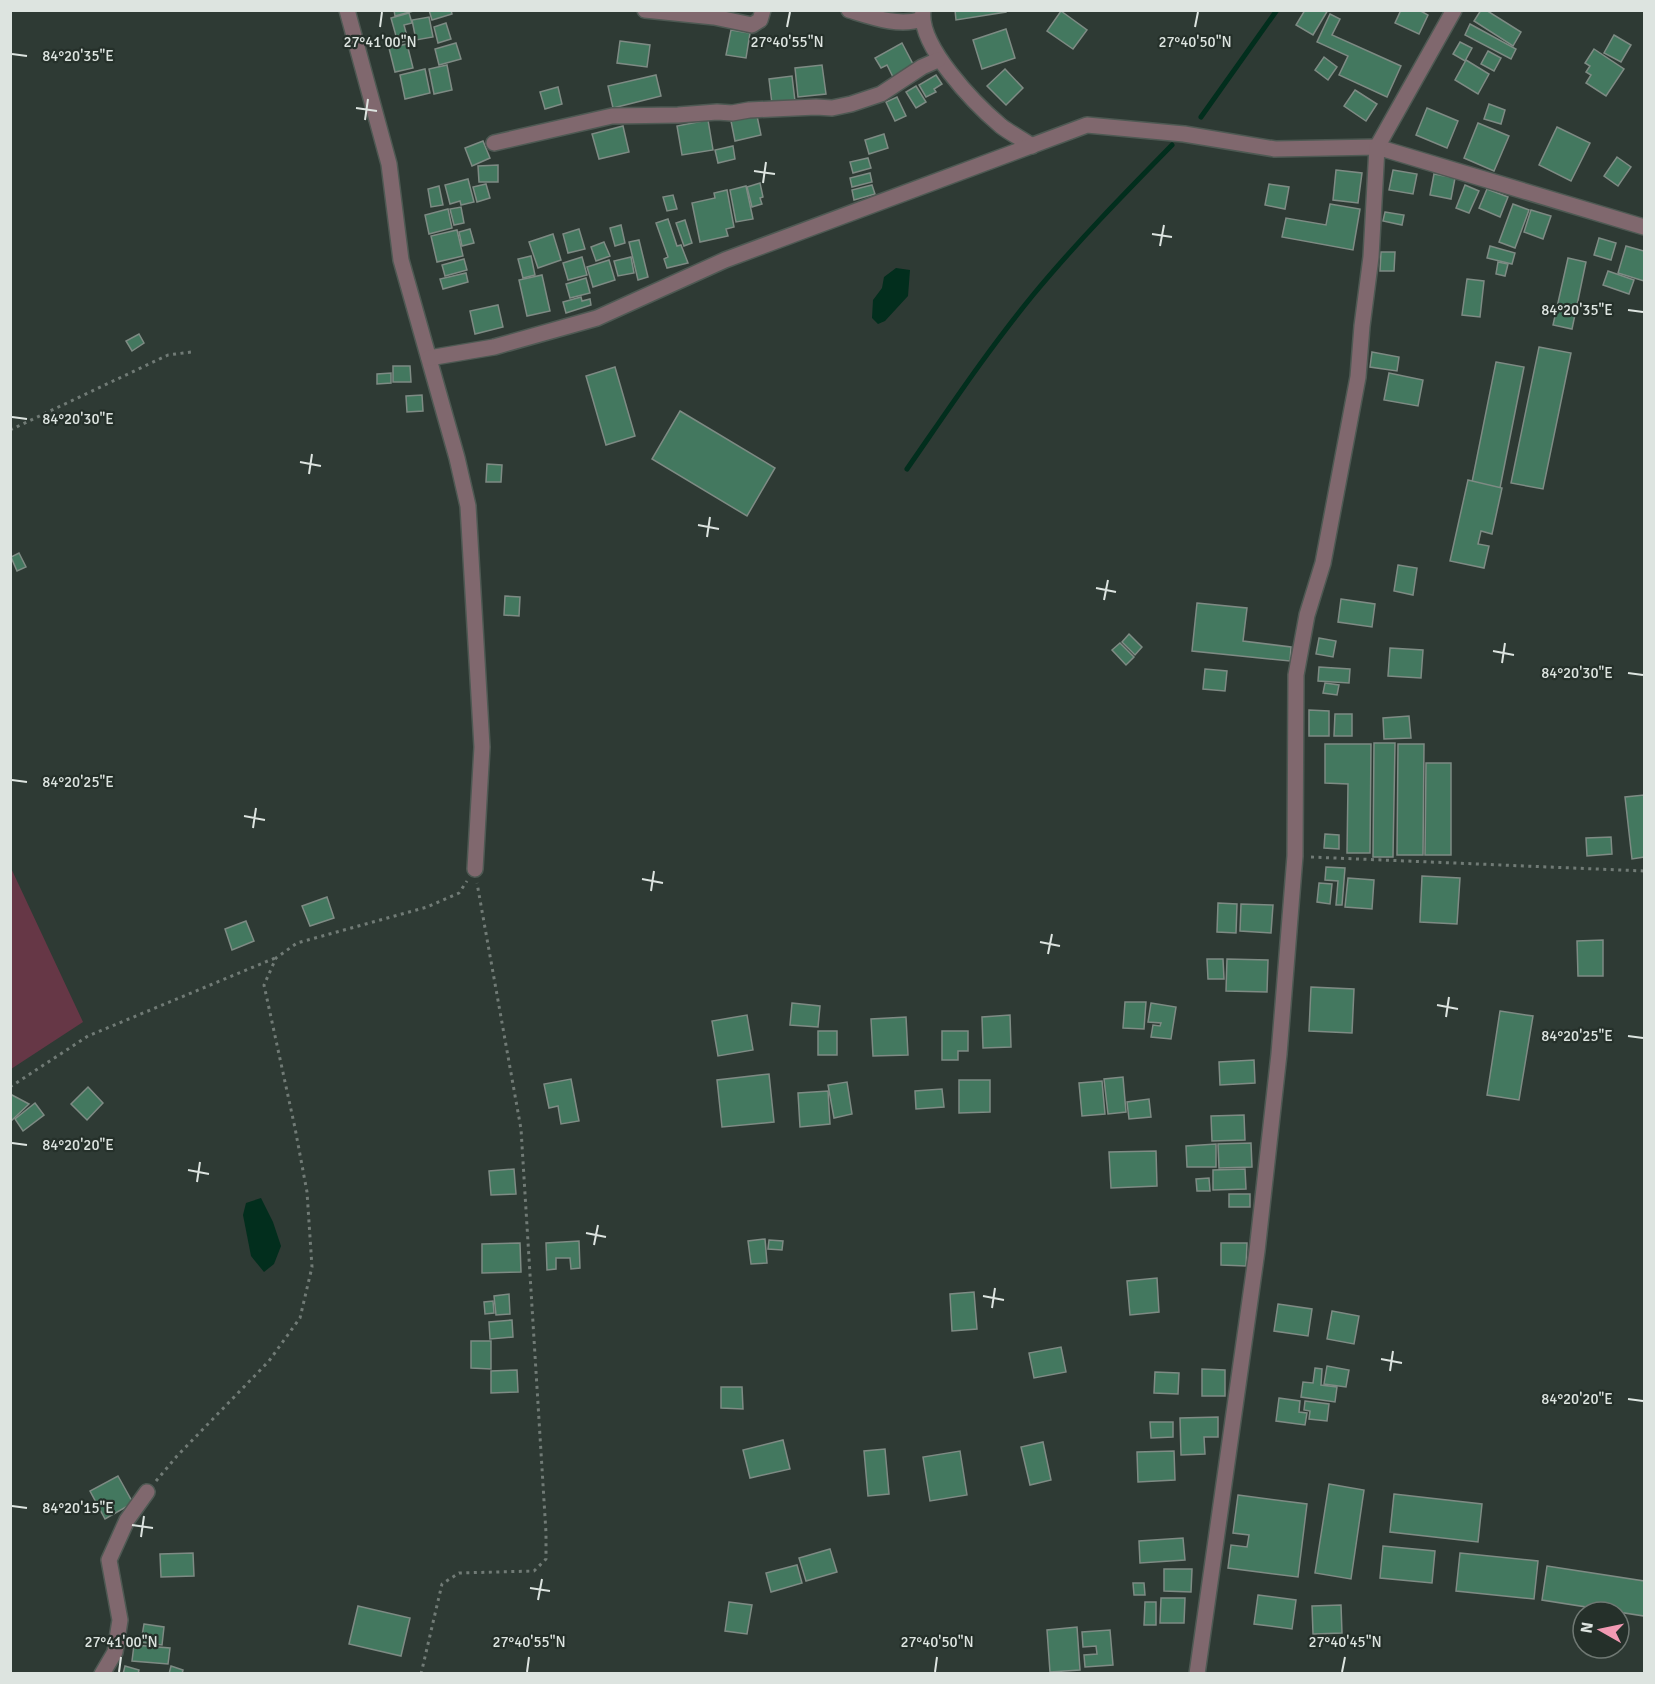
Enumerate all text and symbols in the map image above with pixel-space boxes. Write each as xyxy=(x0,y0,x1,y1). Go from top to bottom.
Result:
text: 27°41'00"N xyxy=(343,33,417,51)
text: 27°40'55"N xyxy=(750,33,824,51)
text: 27°40'50"N xyxy=(1158,33,1232,51)
text: 84°20'35"E xyxy=(42,47,114,65)
text: 84°20'35"E xyxy=(1541,301,1613,319)
text: 84°20'30"E xyxy=(42,410,114,428)
text: 84°20'30"E xyxy=(1541,664,1613,682)
text: 84°20'25"E xyxy=(42,773,114,791)
text: 84°20'25"E xyxy=(1541,1027,1613,1045)
text: 84°20'20"E xyxy=(42,1136,114,1154)
text: 84°20'20"E xyxy=(1541,1390,1613,1408)
text: 84°20'15"E xyxy=(42,1499,114,1517)
north arrow xyxy=(1571,1600,1631,1660)
text: N xyxy=(1576,1621,1598,1635)
text: 27°41'00"N xyxy=(84,1633,158,1651)
text: 27°40'55"N xyxy=(492,1633,566,1651)
text: 27°40'50"N xyxy=(900,1633,974,1651)
text: 27°40'45"N xyxy=(1308,1633,1382,1651)

